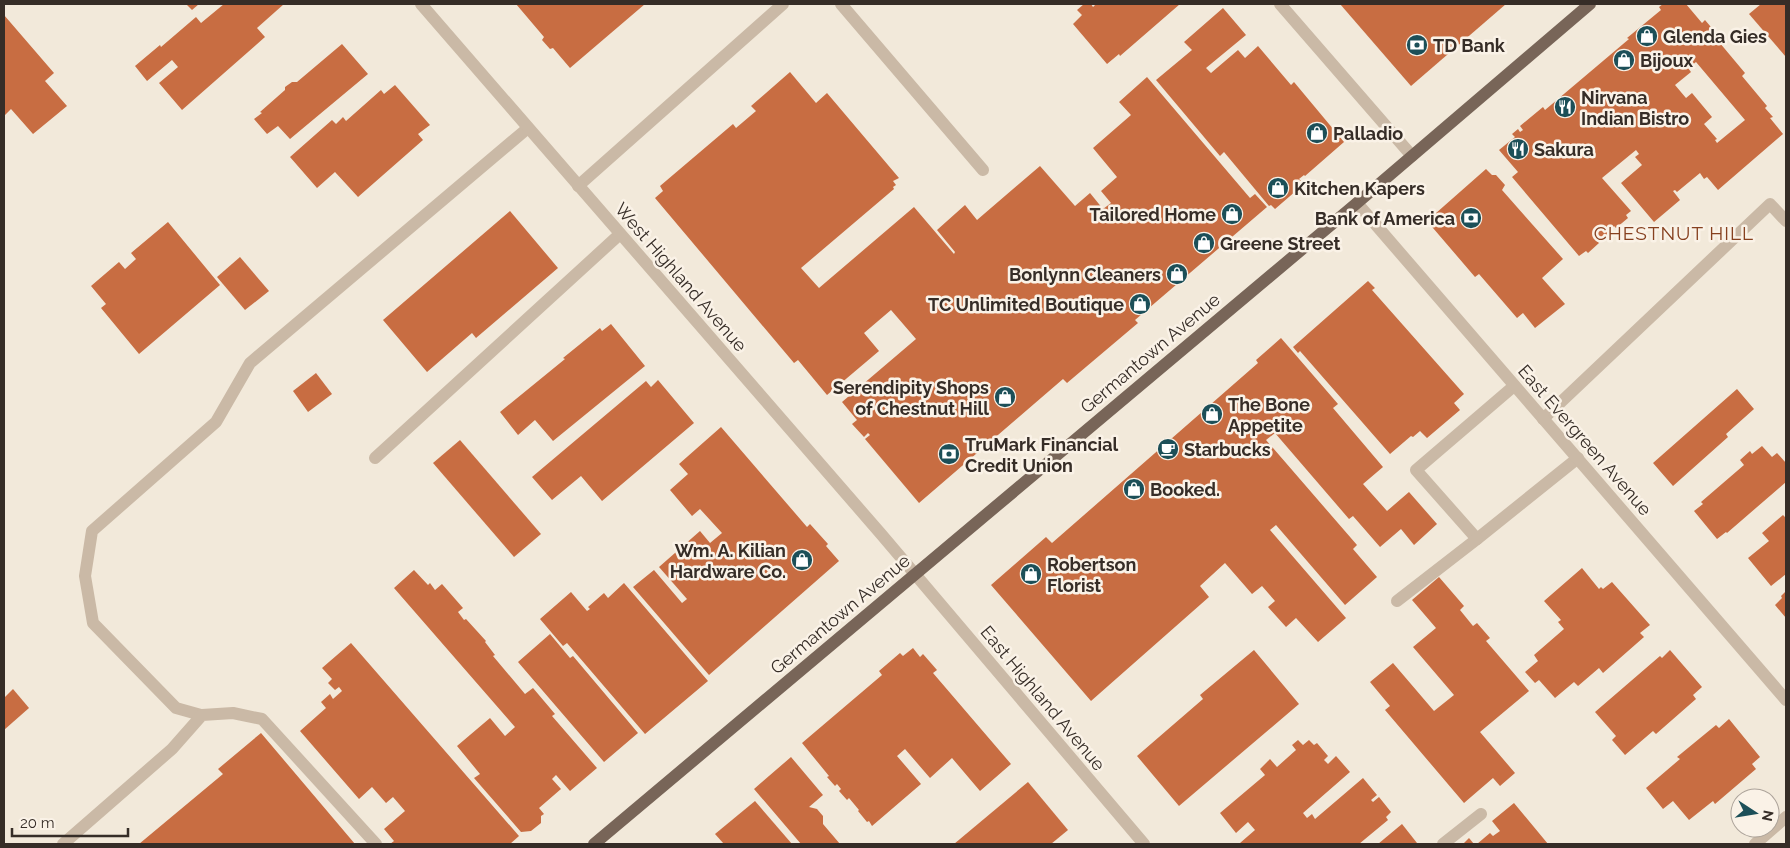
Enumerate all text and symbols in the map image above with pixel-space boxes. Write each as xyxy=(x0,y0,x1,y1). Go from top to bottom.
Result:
shop icon: Glenda Gies xyxy=(1635,24,1659,48)
place label: Glenda Gies xyxy=(1663,26,1767,47)
bank icon: TD Bank xyxy=(1405,33,1429,57)
place label: TD Bank xyxy=(1433,35,1506,56)
shop icon: Bijoux xyxy=(1612,48,1636,72)
place label: Bijoux xyxy=(1640,50,1694,71)
place label: Nirvana Indian Bistro xyxy=(1581,87,1689,129)
restaurant icon: Nirvana Indian Bistro xyxy=(1553,95,1577,119)
shop icon: Palladio xyxy=(1305,121,1329,145)
place label: Palladio xyxy=(1333,123,1403,144)
restaurant icon: Sakura xyxy=(1506,137,1530,161)
place label: Sakura xyxy=(1534,139,1594,160)
shop icon: Kitchen Kapers xyxy=(1266,176,1290,200)
place label: Kitchen Kapers xyxy=(1294,178,1425,199)
street label: West Highland Avenue xyxy=(611,198,752,356)
shop icon: Tailored Home xyxy=(1220,202,1244,226)
place label: Tailored Home xyxy=(1090,204,1216,225)
bank icon: Bank of America xyxy=(1459,206,1483,230)
place label: Bank of America xyxy=(1315,208,1455,229)
district label: CHESTNUT HILL xyxy=(1594,222,1754,244)
shop icon: Greene Street xyxy=(1192,231,1216,255)
place label: Greene Street xyxy=(1220,233,1340,254)
shop icon: Bonlynn Cleaners xyxy=(1165,262,1189,286)
place label: Bonlynn Cleaners xyxy=(1009,264,1161,285)
street label: Germantown Avenue xyxy=(1076,288,1224,417)
shop icon: TC Unlimited Boutique xyxy=(1128,292,1152,316)
place label: TC Unlimited Boutique xyxy=(928,294,1124,315)
street label: East Evergreen Avenue xyxy=(1514,360,1656,520)
place label: Serendipity Shops of Chestnut Hill xyxy=(833,377,989,419)
shop icon: Serendipity Shops of Chestnut Hill xyxy=(993,385,1017,409)
place label: The Bone Appetite xyxy=(1228,394,1310,436)
shop icon: The Bone Appetite xyxy=(1200,402,1224,426)
place label: TruMark Financial Credit Union xyxy=(965,434,1119,476)
cafe icon: Starbucks xyxy=(1156,437,1180,461)
place label: Starbucks xyxy=(1184,439,1271,460)
bank icon: TruMark Financial Credit Union xyxy=(937,442,961,466)
shop icon: Booked. xyxy=(1122,477,1146,501)
place label: Booked. xyxy=(1150,479,1220,500)
place label: Wm. A. Kilian Hardware Co. xyxy=(670,540,786,582)
shop icon: Wm. A. Kilian Hardware Co. xyxy=(790,548,814,572)
street label: Germantown Avenue xyxy=(766,549,914,678)
place label: Robertson Florist xyxy=(1047,554,1136,596)
shop icon: Robertson Florist xyxy=(1019,562,1043,586)
street label: East Highland Avenue xyxy=(976,621,1110,775)
north arrow xyxy=(1730,788,1780,838)
scale bar xyxy=(12,806,129,838)
text: N xyxy=(1759,809,1777,823)
text: 20 m xyxy=(20,814,55,832)

